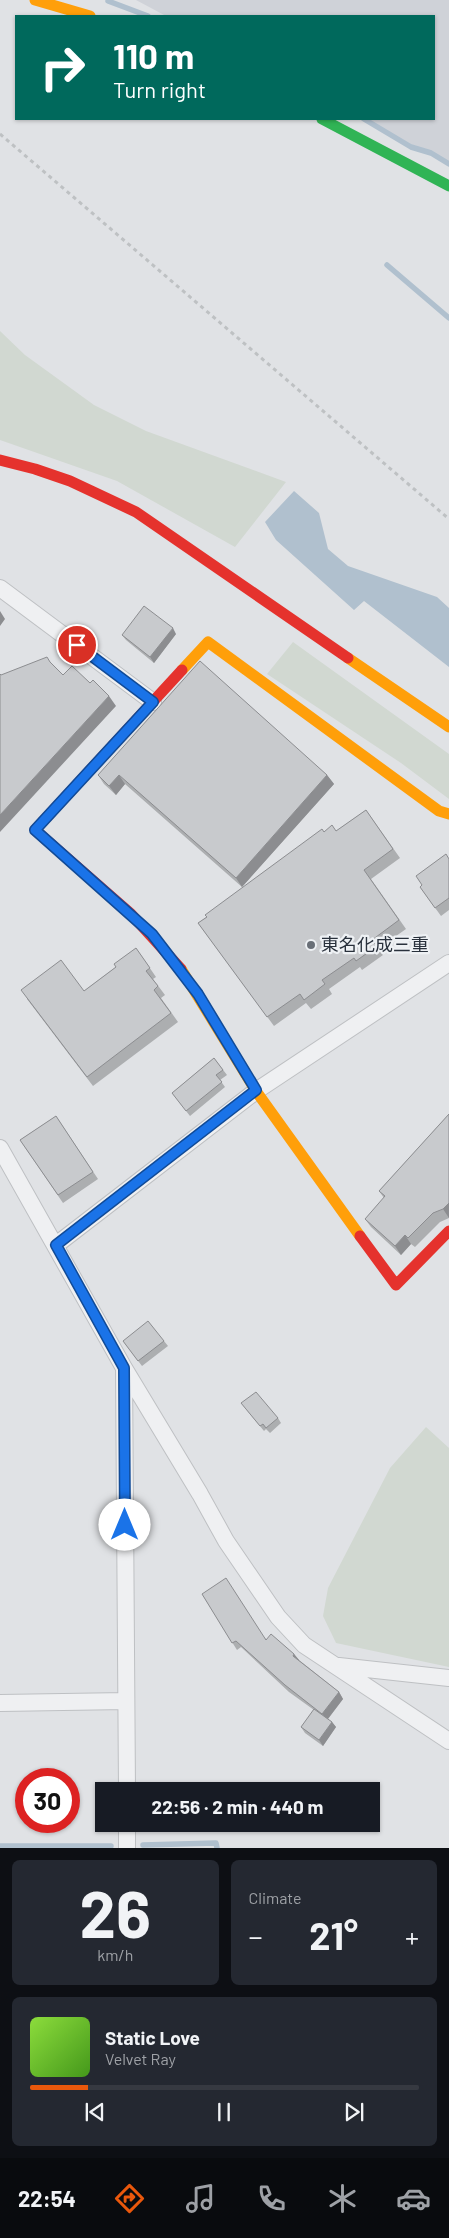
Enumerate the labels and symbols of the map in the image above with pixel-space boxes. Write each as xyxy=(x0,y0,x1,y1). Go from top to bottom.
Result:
pin xyxy=(56,624,98,666)
place label: 東名化成三重 xyxy=(321,933,429,955)
marker: 東名化成三重 xyxy=(305,939,317,951)
position arrow xyxy=(98,1498,150,1550)
speed limit sign: 30 xyxy=(15,1768,80,1833)

